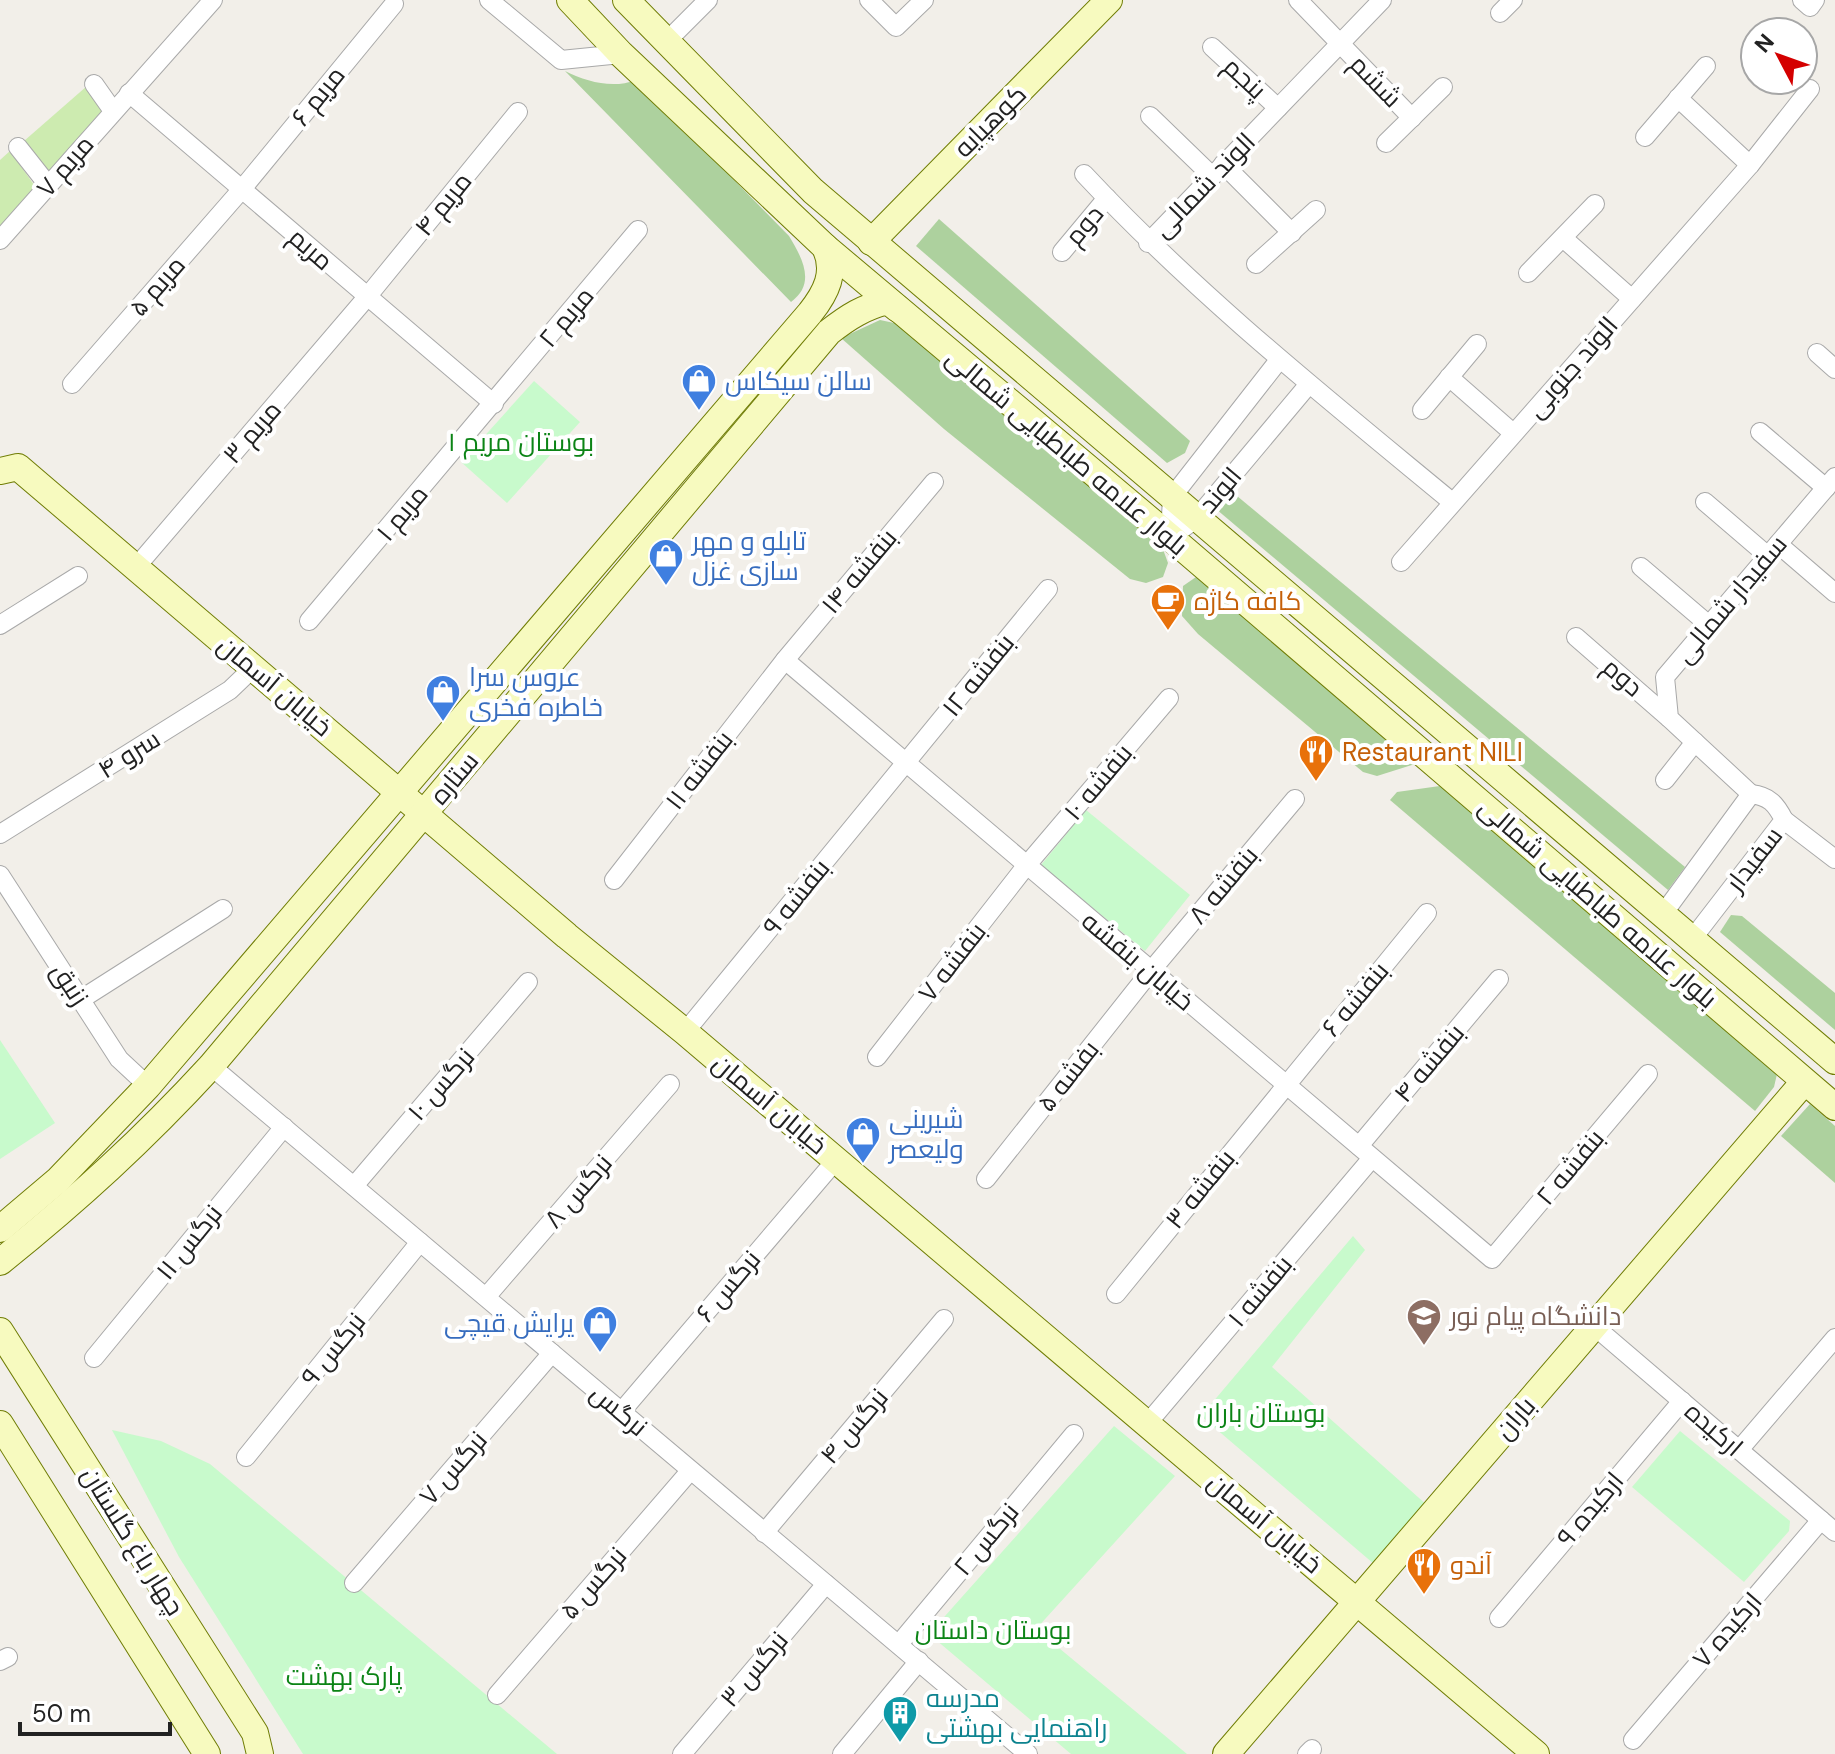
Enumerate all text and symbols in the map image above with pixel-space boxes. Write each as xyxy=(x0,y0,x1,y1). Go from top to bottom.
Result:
north arrow xyxy=(1739,16,1819,96)
text: N xyxy=(1748,28,1780,59)
street label: ششم xyxy=(1342,47,1409,115)
street label: پنجم xyxy=(1215,49,1274,107)
street label: مریم ۶ xyxy=(283,59,353,134)
street label: کوهپایه xyxy=(946,77,1034,165)
street label: الوند شمالی xyxy=(1145,125,1263,245)
street label: مریم ۷ xyxy=(29,128,102,205)
street label: مریم ۴ xyxy=(407,165,480,244)
street label: دوم xyxy=(1057,198,1112,253)
street label: مریم xyxy=(281,220,340,279)
street label: مریم ۵ xyxy=(121,249,193,324)
street label: مریم ۲ xyxy=(531,280,602,355)
street label: الوند جنوبی xyxy=(1519,309,1625,425)
street label: بلوار علامه طباطبایی شمالی xyxy=(939,341,1195,563)
shop icon: سالن سیکاس xyxy=(680,362,718,412)
place label: سالن سیکاس xyxy=(725,364,872,398)
street label: مریم ۳ xyxy=(215,393,290,471)
park label: بوستان مریم ۱ xyxy=(448,425,594,460)
street label: الوند xyxy=(1191,460,1249,520)
street label: مریم ۱ xyxy=(369,478,436,549)
street label: بنفشه ۱۴ xyxy=(814,521,904,621)
place label: تابلو و مهر سازی غزل xyxy=(690,524,806,588)
street label: سفیدار شمالی xyxy=(1667,528,1795,670)
shop icon: تابلو و مهر سازی غزل xyxy=(647,537,685,587)
cafe icon: کافه کاژه xyxy=(1149,582,1187,632)
place label: کافه کاژه xyxy=(1194,584,1302,618)
street label: بنفشه ۱۲ xyxy=(934,627,1022,723)
street label: خیابان آسمان xyxy=(211,628,339,744)
street label: دوم xyxy=(1595,650,1650,705)
place label: عروس سرا خاطره فخری xyxy=(469,660,603,724)
shop icon: عروس سرا خاطره فخری xyxy=(424,673,462,723)
street label: سرو ۴ xyxy=(91,722,167,786)
street label: بنفشه ۱۱ xyxy=(657,723,741,817)
restaurant icon: Restaurant NILI xyxy=(1297,733,1335,783)
place label: Restaurant NILI xyxy=(1342,735,1523,769)
street label: بنفشه ۱۰ xyxy=(1056,737,1140,827)
street label: ستاره xyxy=(422,745,486,811)
street label: بلوار علامه طباطبایی شمالی xyxy=(1472,790,1724,1016)
street label: سفیدار xyxy=(1717,820,1790,900)
street label: بنفشه ۸ xyxy=(1180,839,1266,931)
street label: بنفشه ۹ xyxy=(755,852,837,942)
street label: خیابان بنفشه xyxy=(1075,904,1201,1018)
street label: بنفشه ۷ xyxy=(910,915,994,1009)
street label: بنفشه ۶ xyxy=(1314,954,1396,1044)
street label: زنبق xyxy=(44,956,96,1012)
street label: بنفشه ۴ xyxy=(1386,1017,1472,1109)
street label: بفشه ۵ xyxy=(1029,1033,1107,1119)
street label: نرگس ۱۰ xyxy=(400,1040,482,1128)
street label: خیابان آسمان xyxy=(706,1046,834,1162)
place label: شیرینی ولیعصر xyxy=(887,1102,964,1166)
shop icon: شیرینی ولیعصر xyxy=(844,1115,882,1165)
street label: بنفشه ۲ xyxy=(1528,1122,1612,1212)
street label: بنفشه ۳ xyxy=(1157,1142,1243,1236)
street label: نرگس ۸ xyxy=(536,1147,620,1235)
street label: نرگس ۱۱ xyxy=(148,1197,230,1287)
street label: نرگس ۶ xyxy=(688,1243,768,1329)
street label: بنفشه ۱ xyxy=(1220,1248,1300,1334)
school or university icon: دانشگاه پیام نور xyxy=(1405,1297,1443,1347)
place label: دانشگاه پیام نور xyxy=(1448,1299,1621,1334)
shop icon: یرایش قیچی xyxy=(581,1304,619,1354)
street label: نرگس ۹ xyxy=(293,1305,373,1393)
place label: یرایش قیچی xyxy=(444,1306,574,1340)
street label: نرگس xyxy=(583,1376,655,1444)
street label: نرگس ۴ xyxy=(812,1381,896,1471)
street label: باران xyxy=(1487,1390,1543,1446)
street label: ارکیده xyxy=(1678,1394,1750,1464)
park label: بوستان باران xyxy=(1197,1396,1325,1430)
street label: نرگس ۷ xyxy=(411,1424,495,1512)
street label: چهار باغ گلستان xyxy=(74,1460,192,1622)
street label: خیابان آسمان xyxy=(1201,1465,1329,1581)
street label: ارکیده ۹ xyxy=(1549,1465,1631,1553)
street label: نرگس ۲ xyxy=(946,1495,1026,1583)
street label: نرگس ۵ xyxy=(552,1539,634,1627)
restaurant icon: آندو xyxy=(1405,1546,1443,1596)
place label: آندو xyxy=(1450,1548,1492,1582)
street label: ارکیده ۷ xyxy=(1685,1585,1769,1675)
park label: بوستان داستان xyxy=(915,1613,1071,1647)
street label: نرگس ۳ xyxy=(712,1624,796,1714)
park label: پارک بهشت xyxy=(286,1659,402,1693)
place label: مدرسه راهنمایی بهشتی xyxy=(926,1681,1107,1745)
scale bar xyxy=(20,1686,170,1736)
building icon: مدرسه راهنمایی بهشتی xyxy=(881,1694,919,1744)
text: 50 m xyxy=(32,1698,91,1729)

